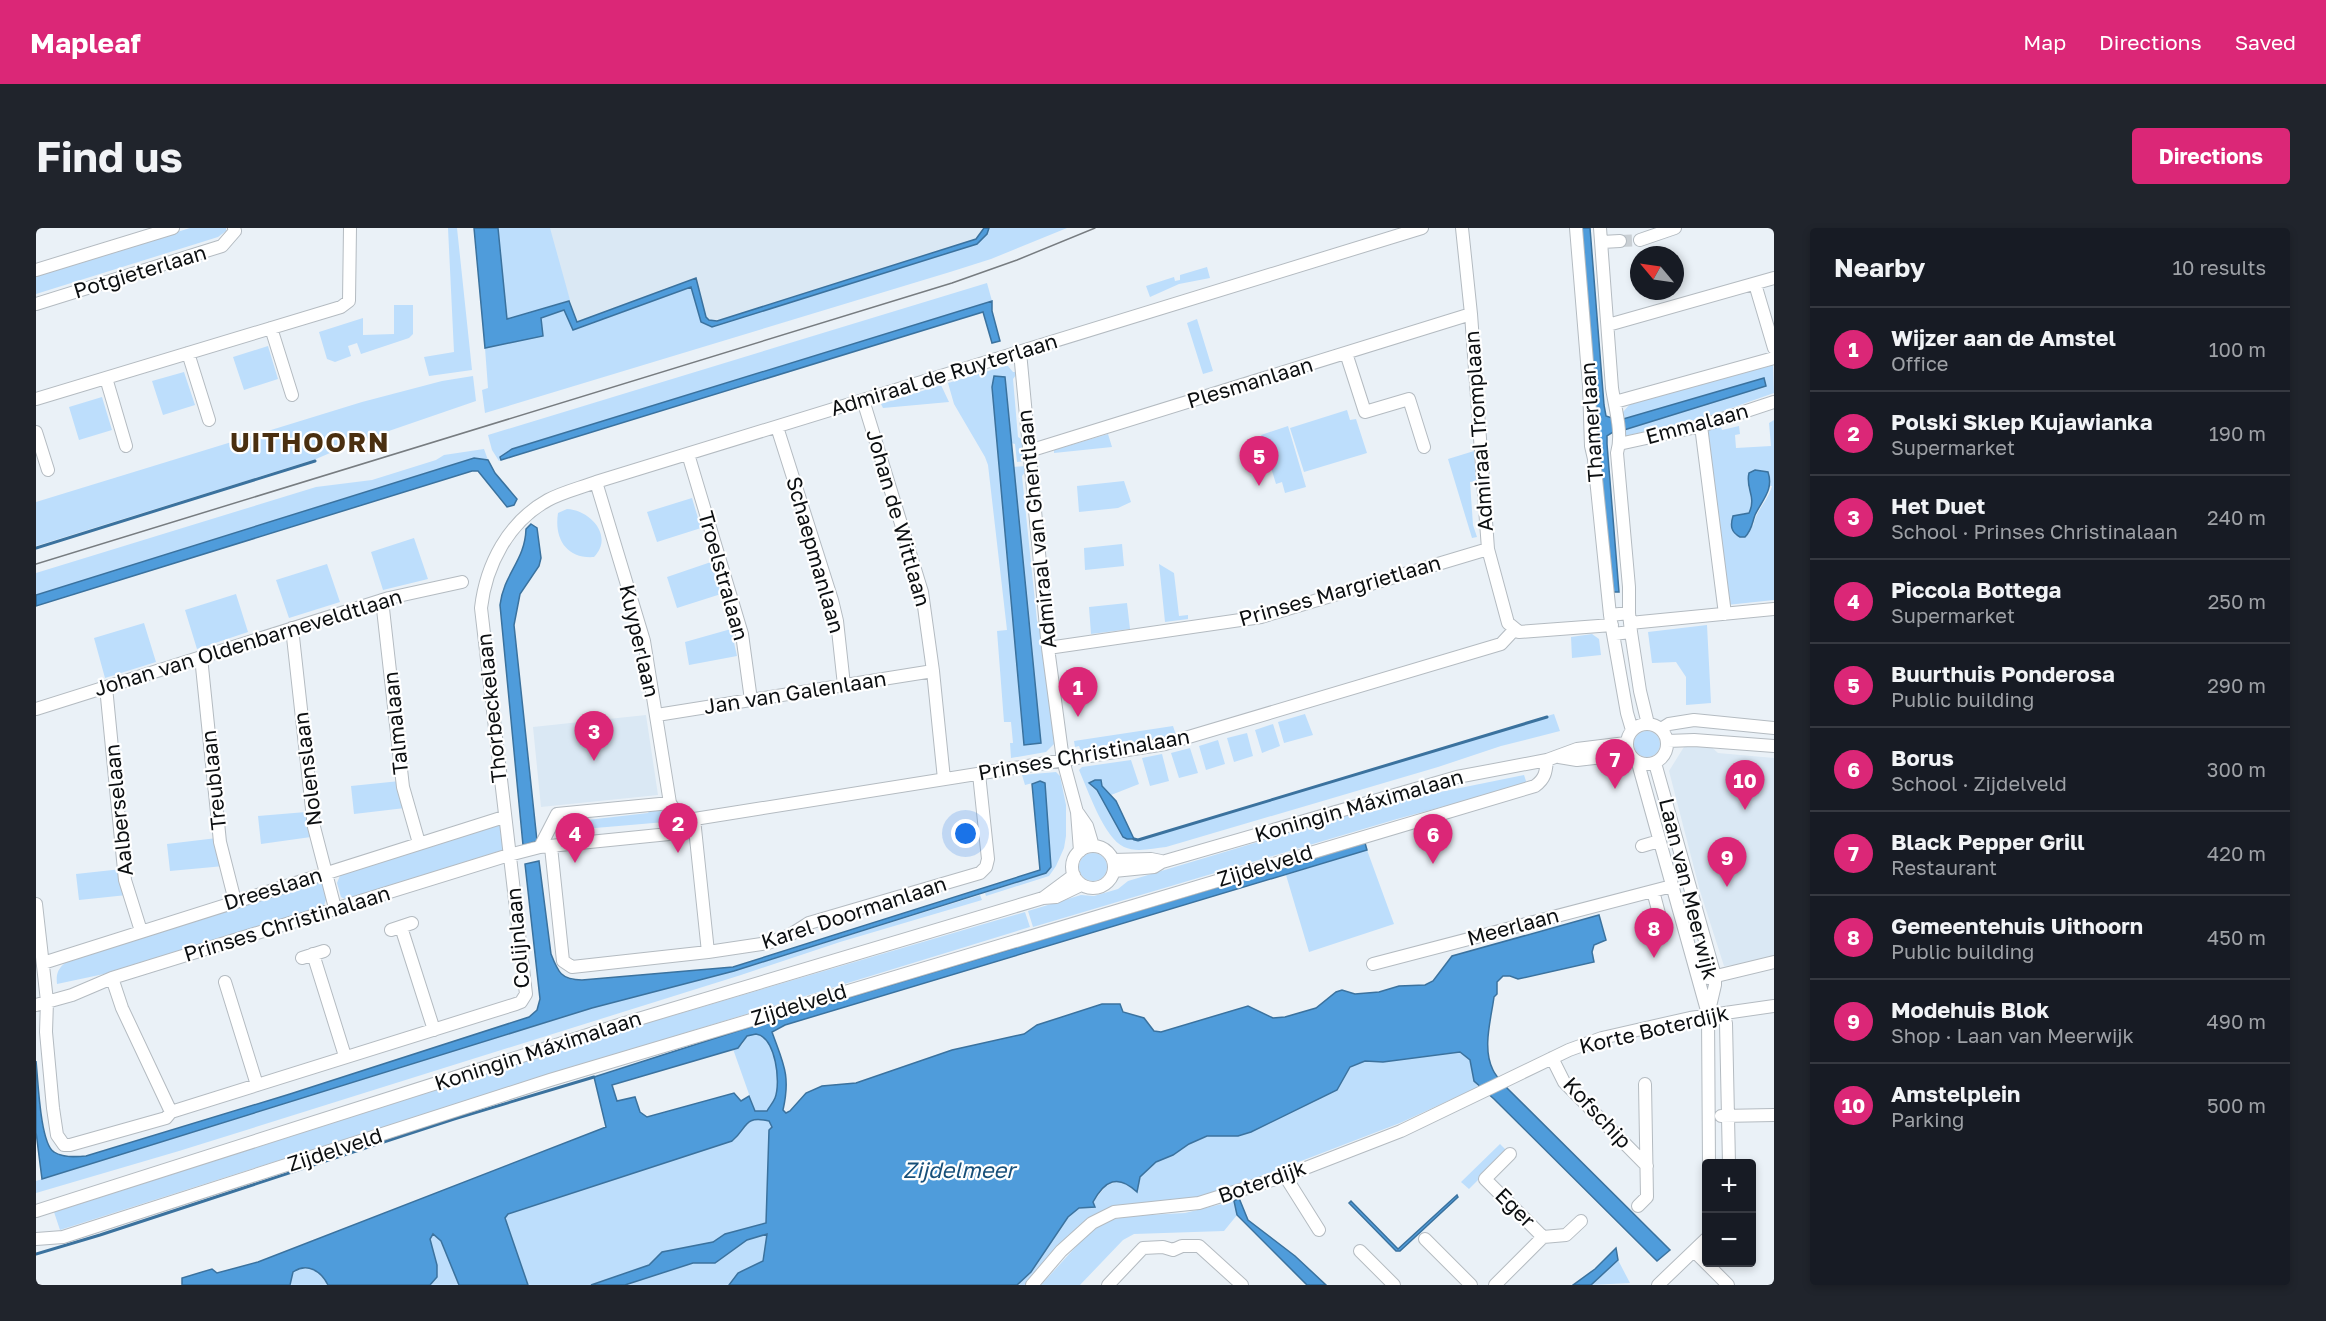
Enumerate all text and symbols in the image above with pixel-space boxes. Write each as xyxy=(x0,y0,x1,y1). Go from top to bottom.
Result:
text: Mapleaf xyxy=(30,26,141,59)
text: Map xyxy=(2023,29,2066,55)
text: Directions xyxy=(2099,29,2202,55)
text: Saved xyxy=(2235,29,2296,55)
button: Directions xyxy=(2132,128,2290,184)
text: Find us xyxy=(36,131,183,181)
street label: Potgieterlaan xyxy=(70,239,209,304)
north arrow xyxy=(1630,246,1684,300)
text: Nearby xyxy=(1834,252,1925,283)
text: 10 results xyxy=(2172,255,2266,279)
text: Wijzer aan de Amstel xyxy=(1891,324,2116,351)
street label: Admiraal de Ruyterlaan xyxy=(827,327,1060,421)
street label: Admiraal Tromplaan xyxy=(1458,330,1498,532)
text: 1 xyxy=(1848,337,1859,361)
text: 100 m xyxy=(2209,337,2266,361)
street label: Plesmanlaan xyxy=(1184,351,1316,414)
text: Office xyxy=(1891,351,1948,375)
street label: Thamerlaan xyxy=(1574,361,1608,483)
street label: Emmalaan xyxy=(1643,397,1751,449)
street label: Admiraal van Ghentlaan xyxy=(1011,408,1061,650)
text: Polski Sklep Kujawianka xyxy=(1891,408,2152,435)
text: 2 xyxy=(1847,421,1860,445)
text: 190 m xyxy=(2209,421,2266,445)
district label: UITHOORN xyxy=(230,426,390,458)
street label: Johan de Wittlaan xyxy=(861,426,937,609)
text: Supermarket xyxy=(1891,435,2015,459)
pin: 5 xyxy=(1240,436,1278,486)
street label: Schaepmanlaan xyxy=(781,474,851,636)
text: Het Duet xyxy=(1891,492,1985,519)
text: 3 xyxy=(1847,505,1860,529)
text: 240 m xyxy=(2207,505,2266,529)
street label: Troelstralaan xyxy=(693,508,755,643)
text: School · Prinses Christinalaan xyxy=(1891,519,2178,543)
street label: Prinses Margrietlaan xyxy=(1236,549,1444,631)
text: Piccola Bottega xyxy=(1891,576,2061,603)
street label: Kuyperlaan xyxy=(614,582,666,700)
street label: Johan van Oldenbarneveldtlaan xyxy=(91,583,405,701)
text: 4 xyxy=(1847,589,1860,613)
text: 250 m xyxy=(2208,589,2266,613)
text: Supermarket xyxy=(1891,603,2015,627)
street label: Thorbeckelaan xyxy=(470,632,512,784)
text: Buurthuis Ponderosa xyxy=(1891,660,2115,687)
street label: Jan van Galenlaan xyxy=(702,665,888,719)
pin: 1 xyxy=(1058,668,1098,717)
street label: Talmalaan xyxy=(377,670,413,776)
text: 5 xyxy=(1847,673,1860,697)
text: 290 m xyxy=(2207,673,2266,697)
text: Public building xyxy=(1891,687,2034,711)
street label: Nolenslaan xyxy=(287,711,327,828)
pin: 3 xyxy=(574,712,614,761)
street label: Prinses Christinalaan xyxy=(976,723,1192,785)
street label: Treublaan xyxy=(195,729,231,831)
pin: 7 xyxy=(1596,740,1634,789)
street label: Aalberselaan xyxy=(98,743,138,877)
text: Borus xyxy=(1891,744,1954,771)
text: 6 xyxy=(1847,757,1860,781)
text: 300 m xyxy=(2207,757,2266,781)
pin: 10 xyxy=(1726,760,1764,810)
street label: Koningin Máximalaan xyxy=(1251,763,1466,847)
text: School · Zijdelveld xyxy=(1891,771,2067,795)
street label: Laan van Meerwijk xyxy=(1654,795,1724,982)
pin: 2 xyxy=(658,804,698,853)
pin: 4 xyxy=(556,814,594,863)
pin: 6 xyxy=(1414,814,1452,864)
your location xyxy=(951,819,980,848)
text: Black Pepper Grill xyxy=(1891,828,2085,855)
street label: Zijdelveld xyxy=(1214,838,1315,892)
pin: 9 xyxy=(1708,838,1746,887)
text: 7 xyxy=(1848,841,1859,865)
text: 420 m xyxy=(2207,841,2266,865)
text: Restaurant xyxy=(1891,855,1997,879)
street label: Dreeslaan xyxy=(220,861,325,915)
street label: Karel Doormanlaan xyxy=(758,870,950,954)
street label: Prinses Christinalaan xyxy=(180,879,393,967)
street label: Colijnlaan xyxy=(500,887,534,990)
street label: Meerlaan xyxy=(1464,901,1561,951)
pin: 8 xyxy=(1634,908,1674,958)
text: Gemeentehuis Uithoorn xyxy=(1891,912,2143,939)
text: 8 xyxy=(1847,925,1860,949)
text: 450 m xyxy=(2207,925,2266,949)
text: Public building xyxy=(1891,939,2034,963)
street label: Zijdelveld xyxy=(748,977,849,1031)
text: Modehuis Blok xyxy=(1891,996,2049,1023)
street label: Korte Boterdijk xyxy=(1577,999,1731,1059)
street label: Koningin Máximalaan xyxy=(431,1004,644,1096)
text: 9 xyxy=(1847,1009,1860,1033)
text: 490 m xyxy=(2207,1009,2266,1033)
text: Shop · Laan van Meerwijk xyxy=(1891,1023,2134,1047)
street label: Kofschip xyxy=(1558,1071,1637,1153)
text: Amstelplein xyxy=(1891,1080,2020,1107)
text: 10 xyxy=(1842,1093,1865,1117)
text: 500 m xyxy=(2207,1093,2266,1117)
text: Parking xyxy=(1891,1107,1964,1131)
street label: Zijdelveld xyxy=(284,1122,385,1177)
street label: Boterdijk xyxy=(1214,1154,1309,1208)
water label: Zijdelmeer xyxy=(903,1156,1018,1183)
map controls xyxy=(1702,1159,1756,1267)
button: + xyxy=(1702,1159,1756,1213)
street label: Eger xyxy=(1490,1182,1541,1233)
button: − xyxy=(1702,1213,1756,1267)

